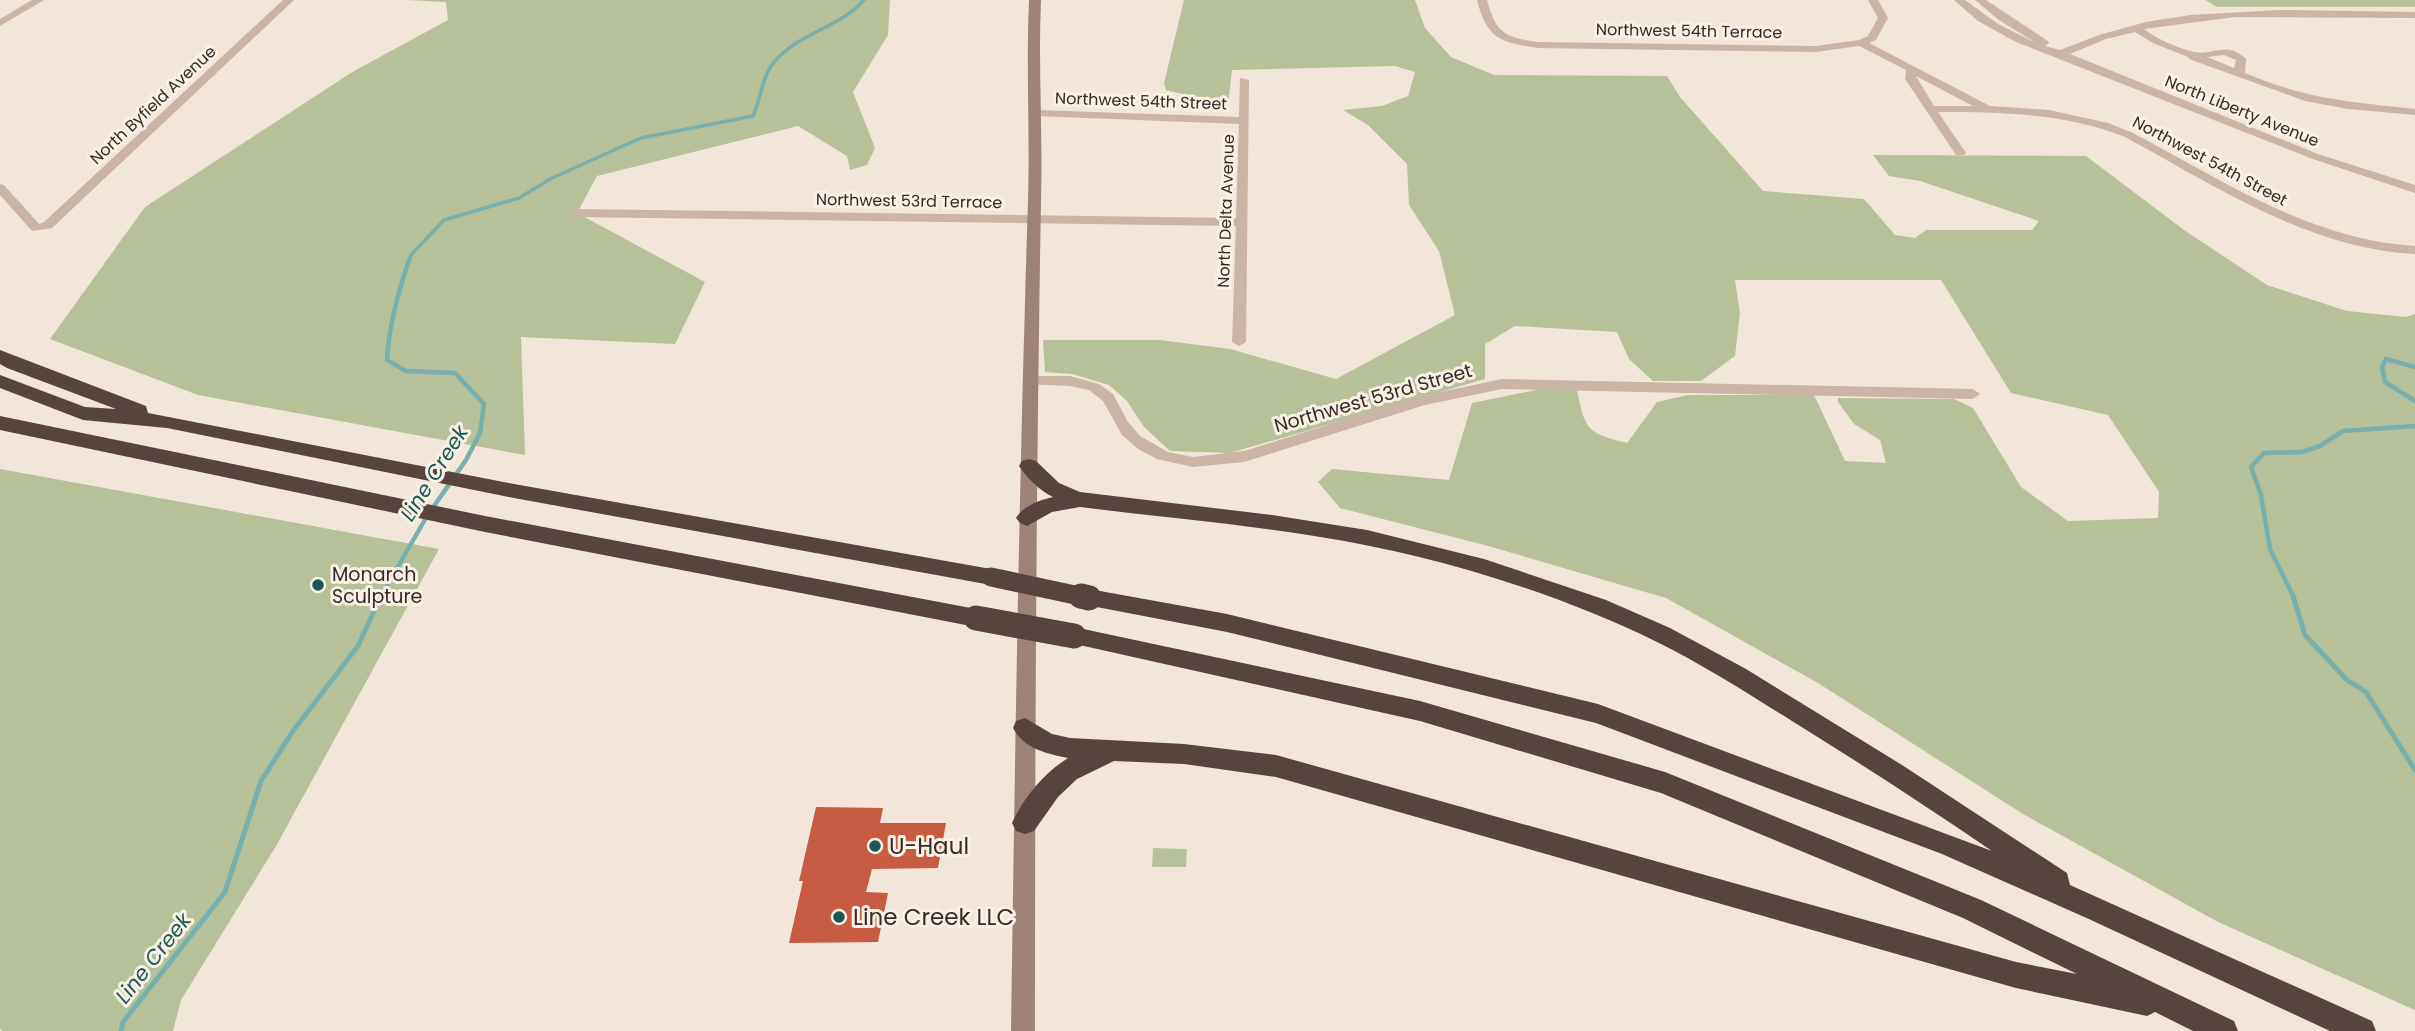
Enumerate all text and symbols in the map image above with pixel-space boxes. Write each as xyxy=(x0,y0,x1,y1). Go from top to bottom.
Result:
street label: Northwest 54th Terrace xyxy=(1596,18,1782,44)
street label: North Byfield Avenue xyxy=(85,40,221,170)
street label: North Liberty Avenue xyxy=(2161,70,2323,153)
street label: Northwest 54th Street xyxy=(1054,87,1228,116)
street label: Northwest 54th Street xyxy=(2129,110,2292,212)
street label: North Delta Avenue xyxy=(1212,134,1240,288)
street label: Northwest 53rd Terrace xyxy=(816,188,1003,214)
street label: Northwest 53rd Street xyxy=(1271,357,1475,439)
water label: Line Creek xyxy=(393,419,476,526)
place label: Monarch Sculpture xyxy=(332,561,422,610)
marker: Monarch Sculpture xyxy=(310,577,326,593)
place label: U-Haul xyxy=(889,830,969,862)
marker: U-Haul xyxy=(867,838,883,854)
place label: Line Creek LLC xyxy=(853,901,1014,933)
water label: Line Creek xyxy=(108,906,198,1009)
marker: Line Creek LLC xyxy=(831,909,847,925)

